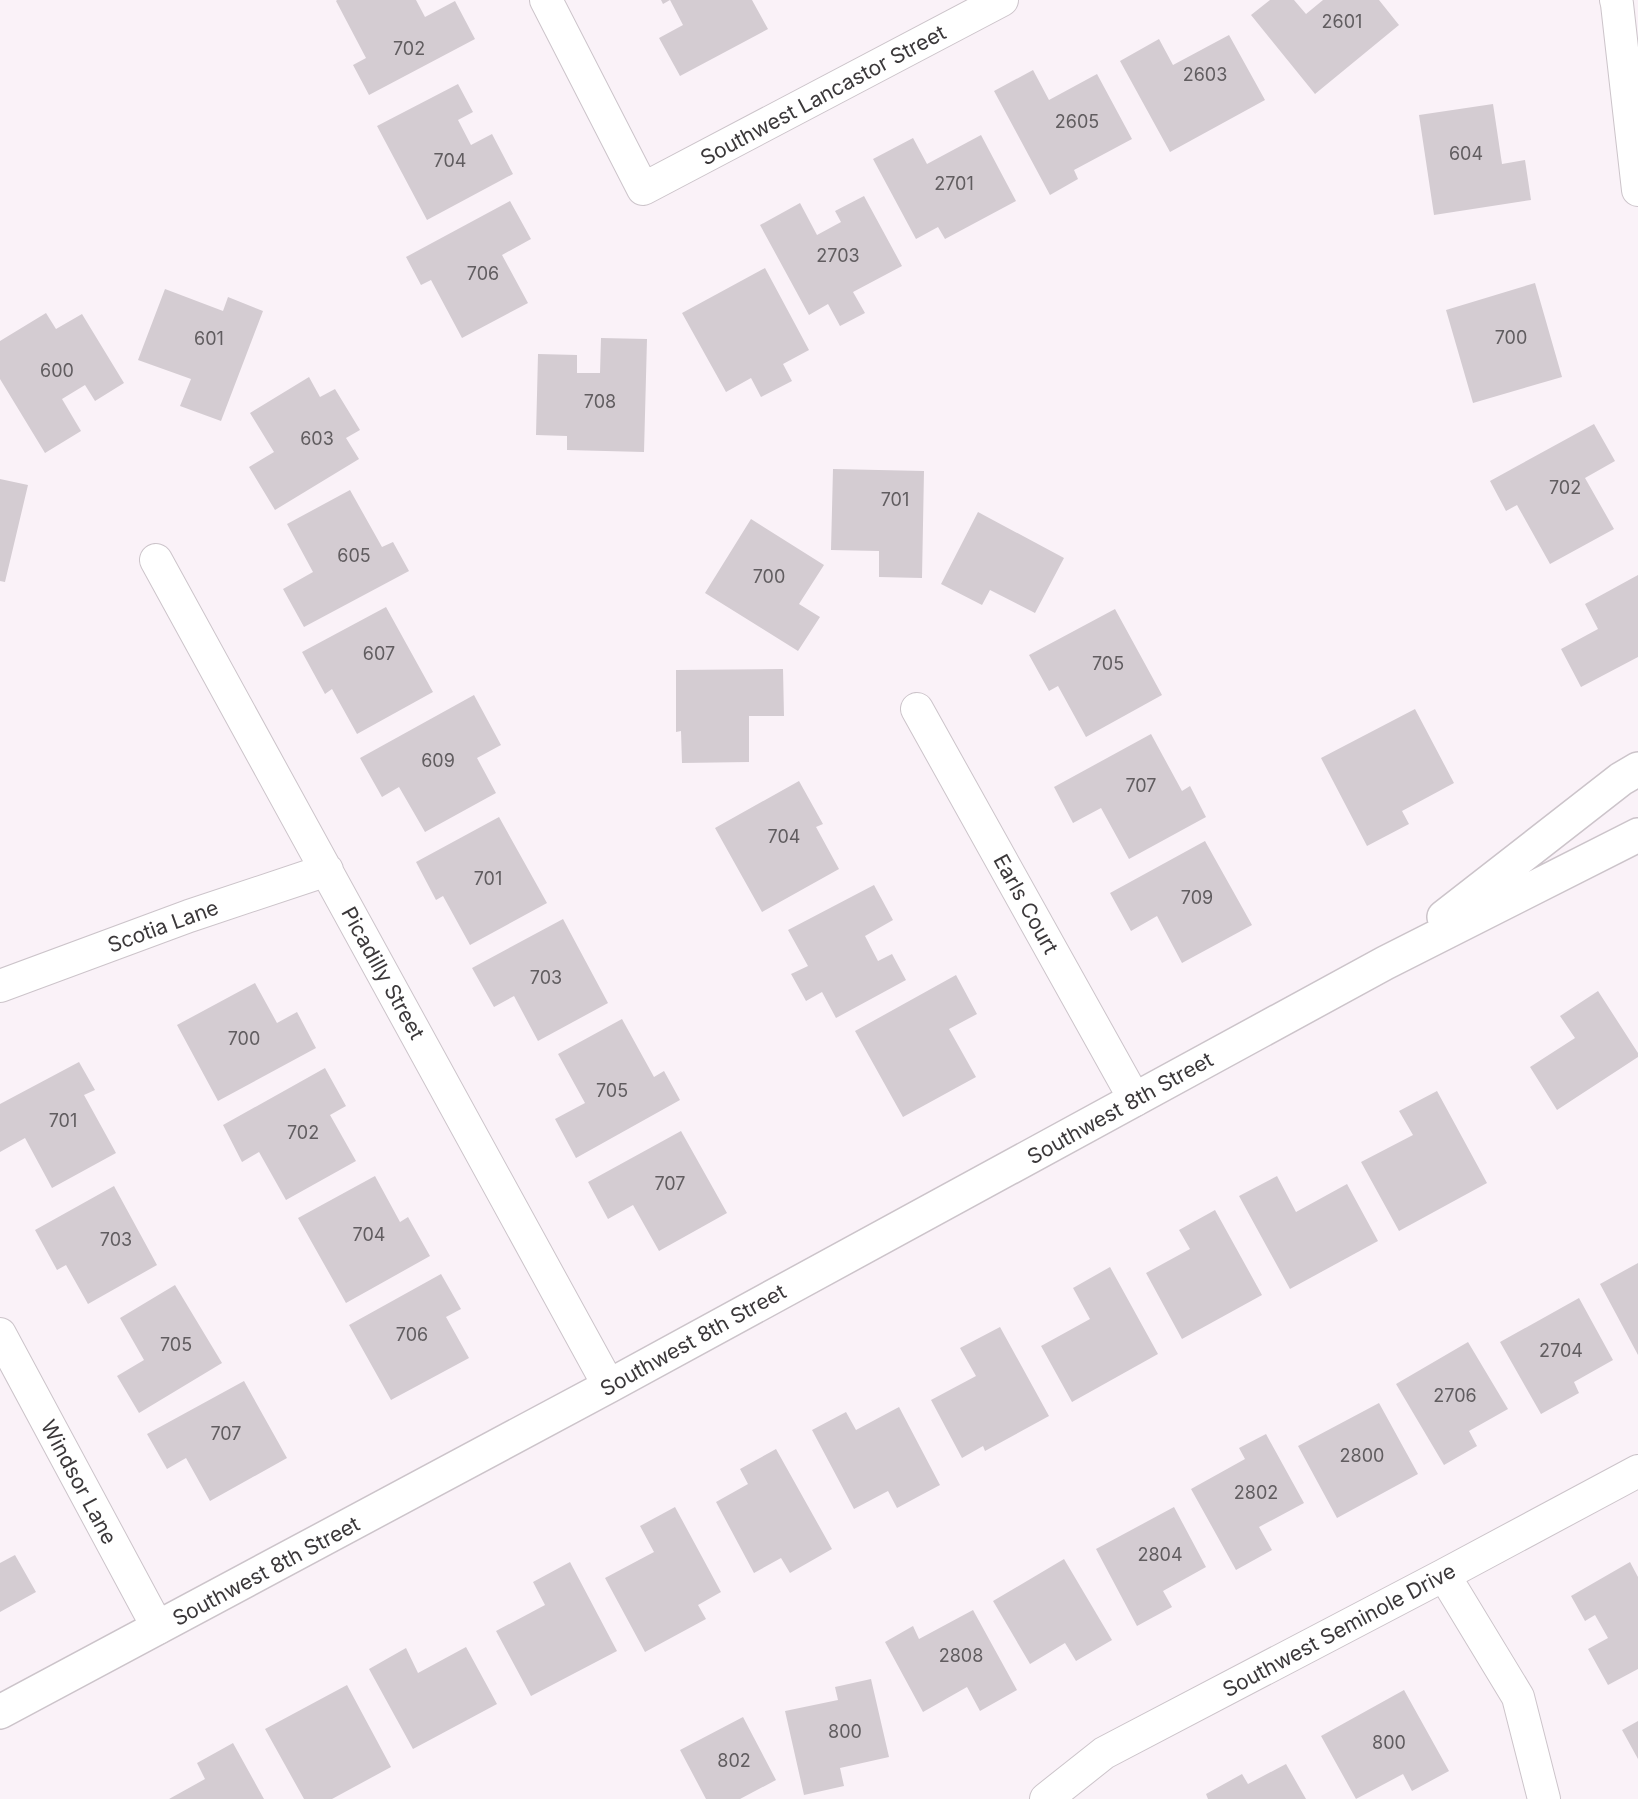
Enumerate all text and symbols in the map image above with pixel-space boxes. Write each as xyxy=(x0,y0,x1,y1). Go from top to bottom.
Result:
house number: 2601 xyxy=(1322,11,1362,32)
street label: Southwest Lancastor Street xyxy=(696,20,950,170)
house number: 702 xyxy=(393,38,425,59)
house number: 2603 xyxy=(1183,64,1227,85)
house number: 2605 xyxy=(1055,111,1099,132)
house number: 604 xyxy=(1449,143,1483,164)
house number: 704 xyxy=(434,150,466,171)
house number: 2701 xyxy=(934,173,974,194)
house number: 2703 xyxy=(816,245,860,266)
house number: 706 xyxy=(467,263,499,284)
house number: 700 xyxy=(1495,327,1527,348)
house number: 601 xyxy=(194,328,224,349)
house number: 600 xyxy=(40,360,74,381)
house number: 708 xyxy=(584,391,616,412)
house number: 603 xyxy=(300,428,334,449)
house number: 702 xyxy=(1549,477,1581,498)
house number: 701 xyxy=(881,489,909,510)
house number: 605 xyxy=(337,545,371,566)
house number: 700 xyxy=(753,566,785,587)
house number: 607 xyxy=(363,643,395,664)
house number: 705 xyxy=(1092,653,1124,674)
house number: 609 xyxy=(421,750,455,771)
house number: 707 xyxy=(1125,775,1157,796)
house number: 704 xyxy=(768,826,800,847)
street label: Earls Court xyxy=(988,850,1064,958)
house number: 701 xyxy=(474,868,502,889)
house number: 709 xyxy=(1181,887,1213,908)
street label: Scotia Lane xyxy=(104,894,222,958)
street label: Picadilly Street xyxy=(336,902,430,1044)
house number: 703 xyxy=(530,967,562,988)
house number: 700 xyxy=(228,1028,260,1049)
street label: Southwest 8th Street xyxy=(1023,1047,1217,1169)
house number: 705 xyxy=(596,1080,628,1101)
house number: 701 xyxy=(49,1110,77,1131)
house number: 702 xyxy=(287,1122,319,1143)
house number: 707 xyxy=(654,1173,686,1194)
house number: 704 xyxy=(353,1224,385,1245)
house number: 703 xyxy=(100,1229,132,1250)
street label: Southwest 8th Street xyxy=(596,1279,790,1401)
house number: 706 xyxy=(396,1324,428,1345)
house number: 705 xyxy=(160,1334,192,1355)
house number: 2704 xyxy=(1539,1340,1583,1361)
house number: 2706 xyxy=(1433,1385,1477,1406)
street label: Windsor Lane xyxy=(36,1416,122,1548)
house number: 707 xyxy=(210,1423,242,1444)
house number: 2800 xyxy=(1340,1445,1384,1466)
house number: 2802 xyxy=(1234,1482,1278,1503)
street label: Southwest 8th Street xyxy=(168,1511,364,1631)
house number: 2804 xyxy=(1137,1544,1183,1565)
street label: Southwest Seminole Drive xyxy=(1218,1558,1460,1702)
house number: 2808 xyxy=(939,1645,983,1666)
house number: 800 xyxy=(828,1721,862,1742)
house number: 800 xyxy=(1372,1732,1406,1753)
house number: 802 xyxy=(717,1750,751,1771)

